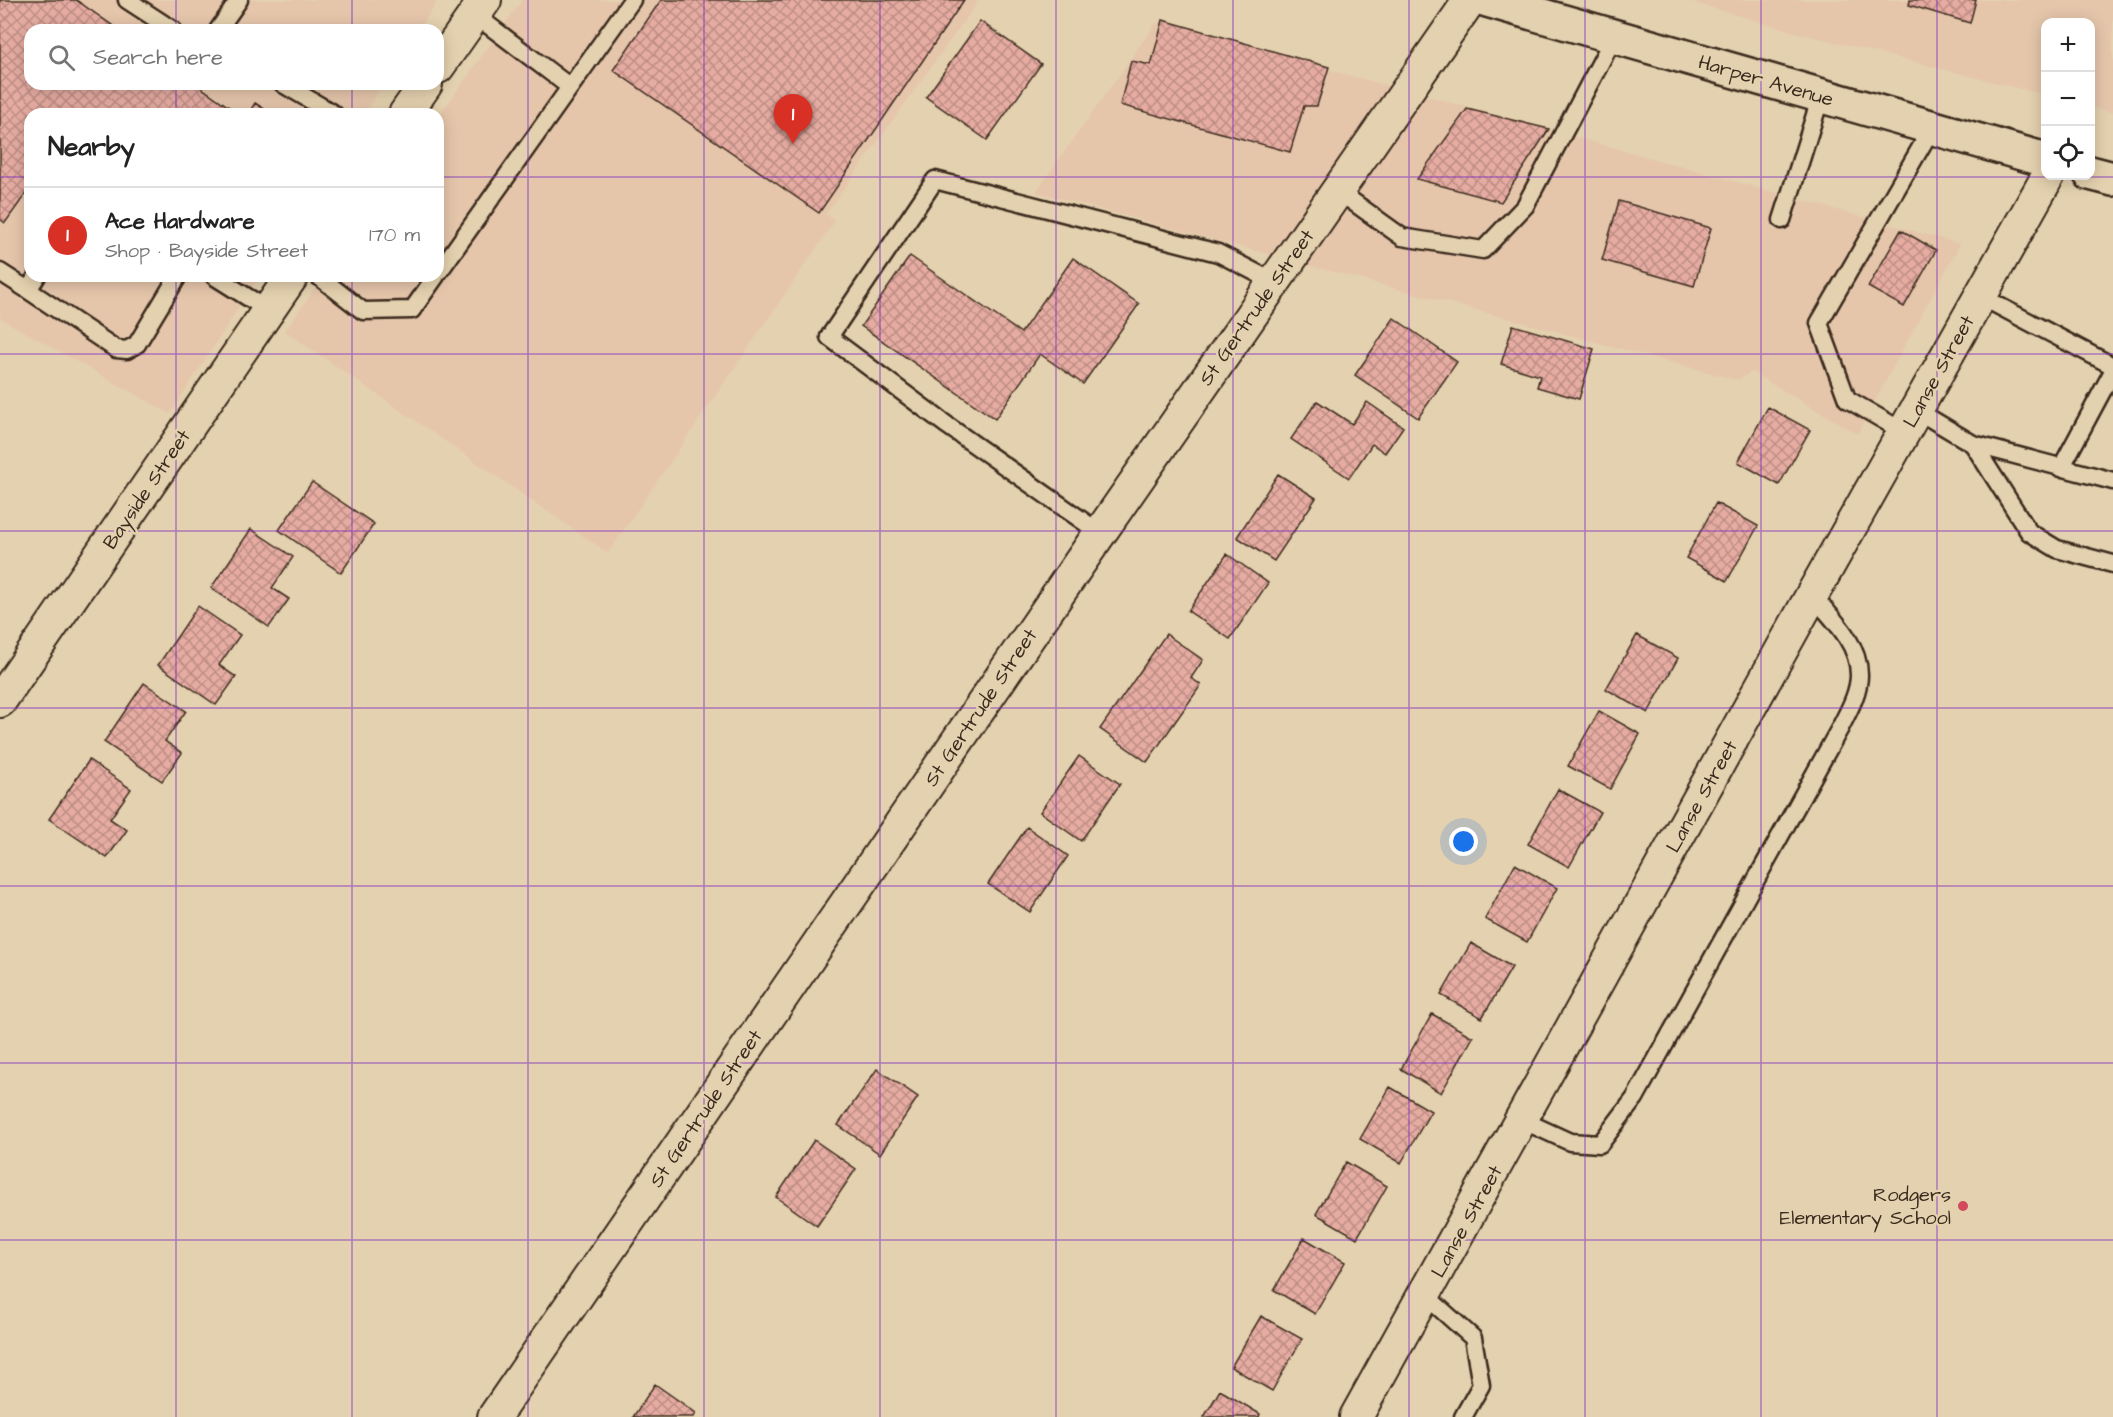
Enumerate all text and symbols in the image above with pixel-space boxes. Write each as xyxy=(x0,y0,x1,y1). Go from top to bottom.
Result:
map controls xyxy=(2041,18,2095,180)
button: + xyxy=(2041,18,2095,72)
search box xyxy=(24,24,444,90)
icon: search xyxy=(45,41,78,74)
text: Search here xyxy=(93,42,223,73)
street label: Harper Avenue xyxy=(1695,48,1837,114)
button: − xyxy=(2041,72,2095,126)
pin: 1 xyxy=(774,94,812,144)
button: locate xyxy=(2041,126,2095,180)
text: Nearby xyxy=(48,129,135,165)
text: Ace Hardware xyxy=(105,206,255,237)
text: 1 xyxy=(66,221,69,249)
text: 170 m xyxy=(369,221,420,249)
street label: St Gertrude Street xyxy=(1192,224,1321,391)
text: Shop · Bayside Street xyxy=(105,237,308,265)
street label: Lanse Street xyxy=(1896,310,1981,433)
street label: Bayside Street xyxy=(96,424,198,556)
street label: St Gertrude Street xyxy=(918,623,1044,792)
street label: Lanse Street xyxy=(1659,735,1744,858)
your location xyxy=(1449,827,1478,856)
street label: St Gertrude Street xyxy=(643,1024,769,1193)
street label: Lanse Street xyxy=(1424,1160,1509,1283)
place label: Rodgers Elementary School xyxy=(1779,1181,1951,1233)
marker: Rodgers Elementary School xyxy=(1956,1199,1970,1213)

